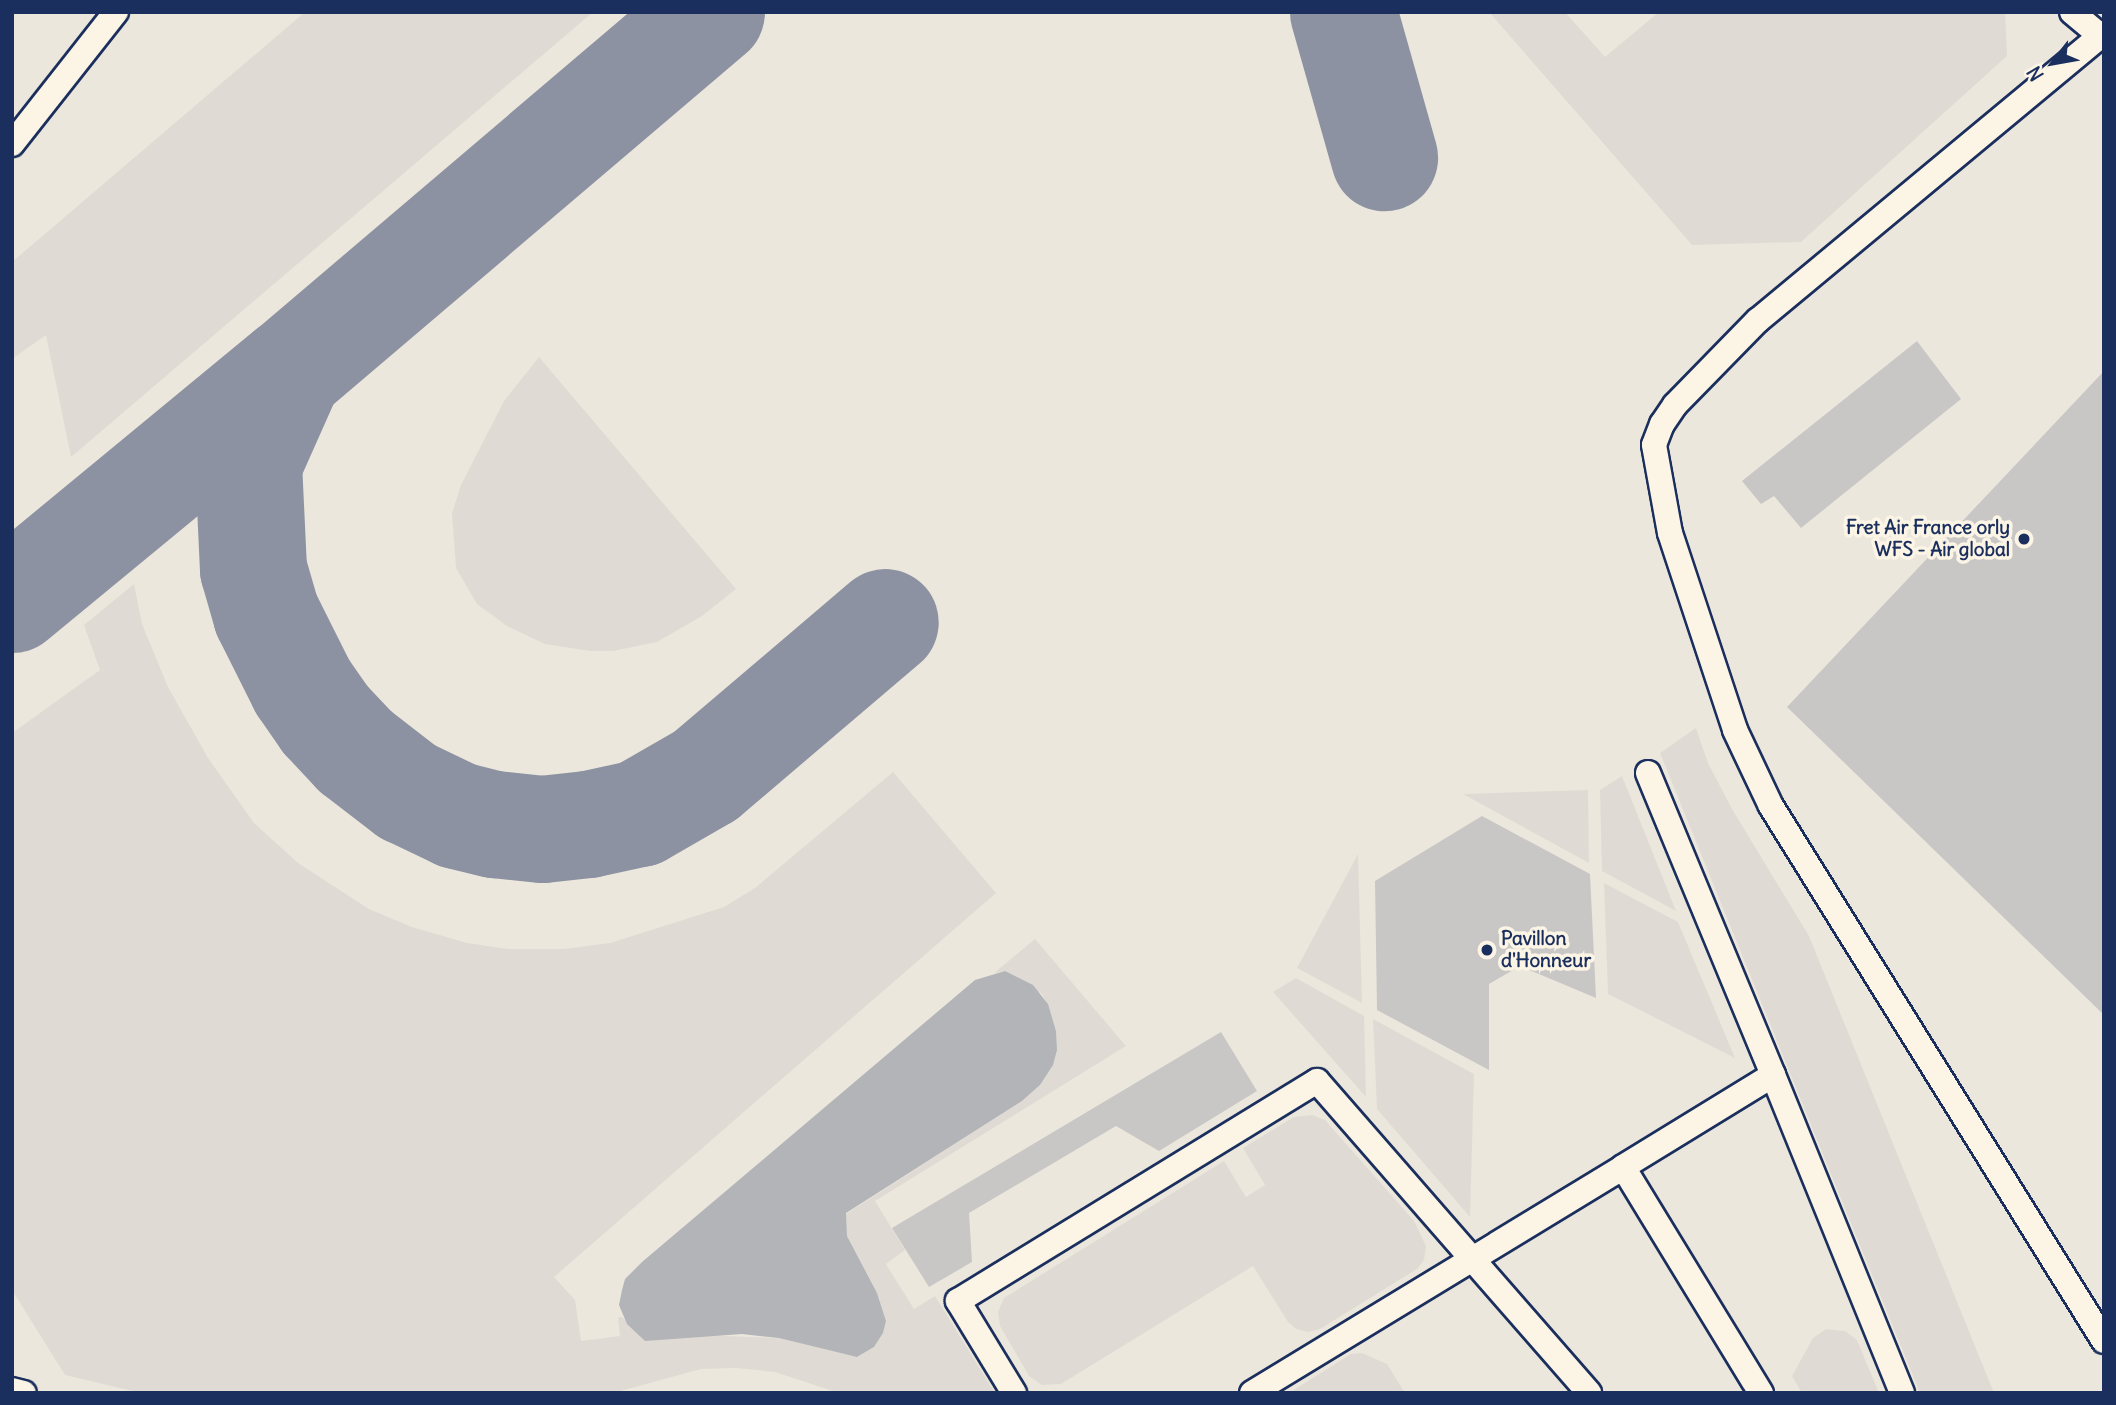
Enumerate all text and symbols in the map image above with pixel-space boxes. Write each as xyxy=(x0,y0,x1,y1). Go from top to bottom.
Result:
north arrow xyxy=(2018,28,2088,98)
text: N xyxy=(2021,62,2049,86)
place label: Fret Air France orly WFS - Air global xyxy=(1846,517,2010,561)
marker: Fret Air France orly WFS - Air global xyxy=(2016,531,2032,547)
place label: Pavillon d'Honneur xyxy=(1501,928,1591,972)
marker: Pavillon d'Honneur xyxy=(1479,942,1495,958)

